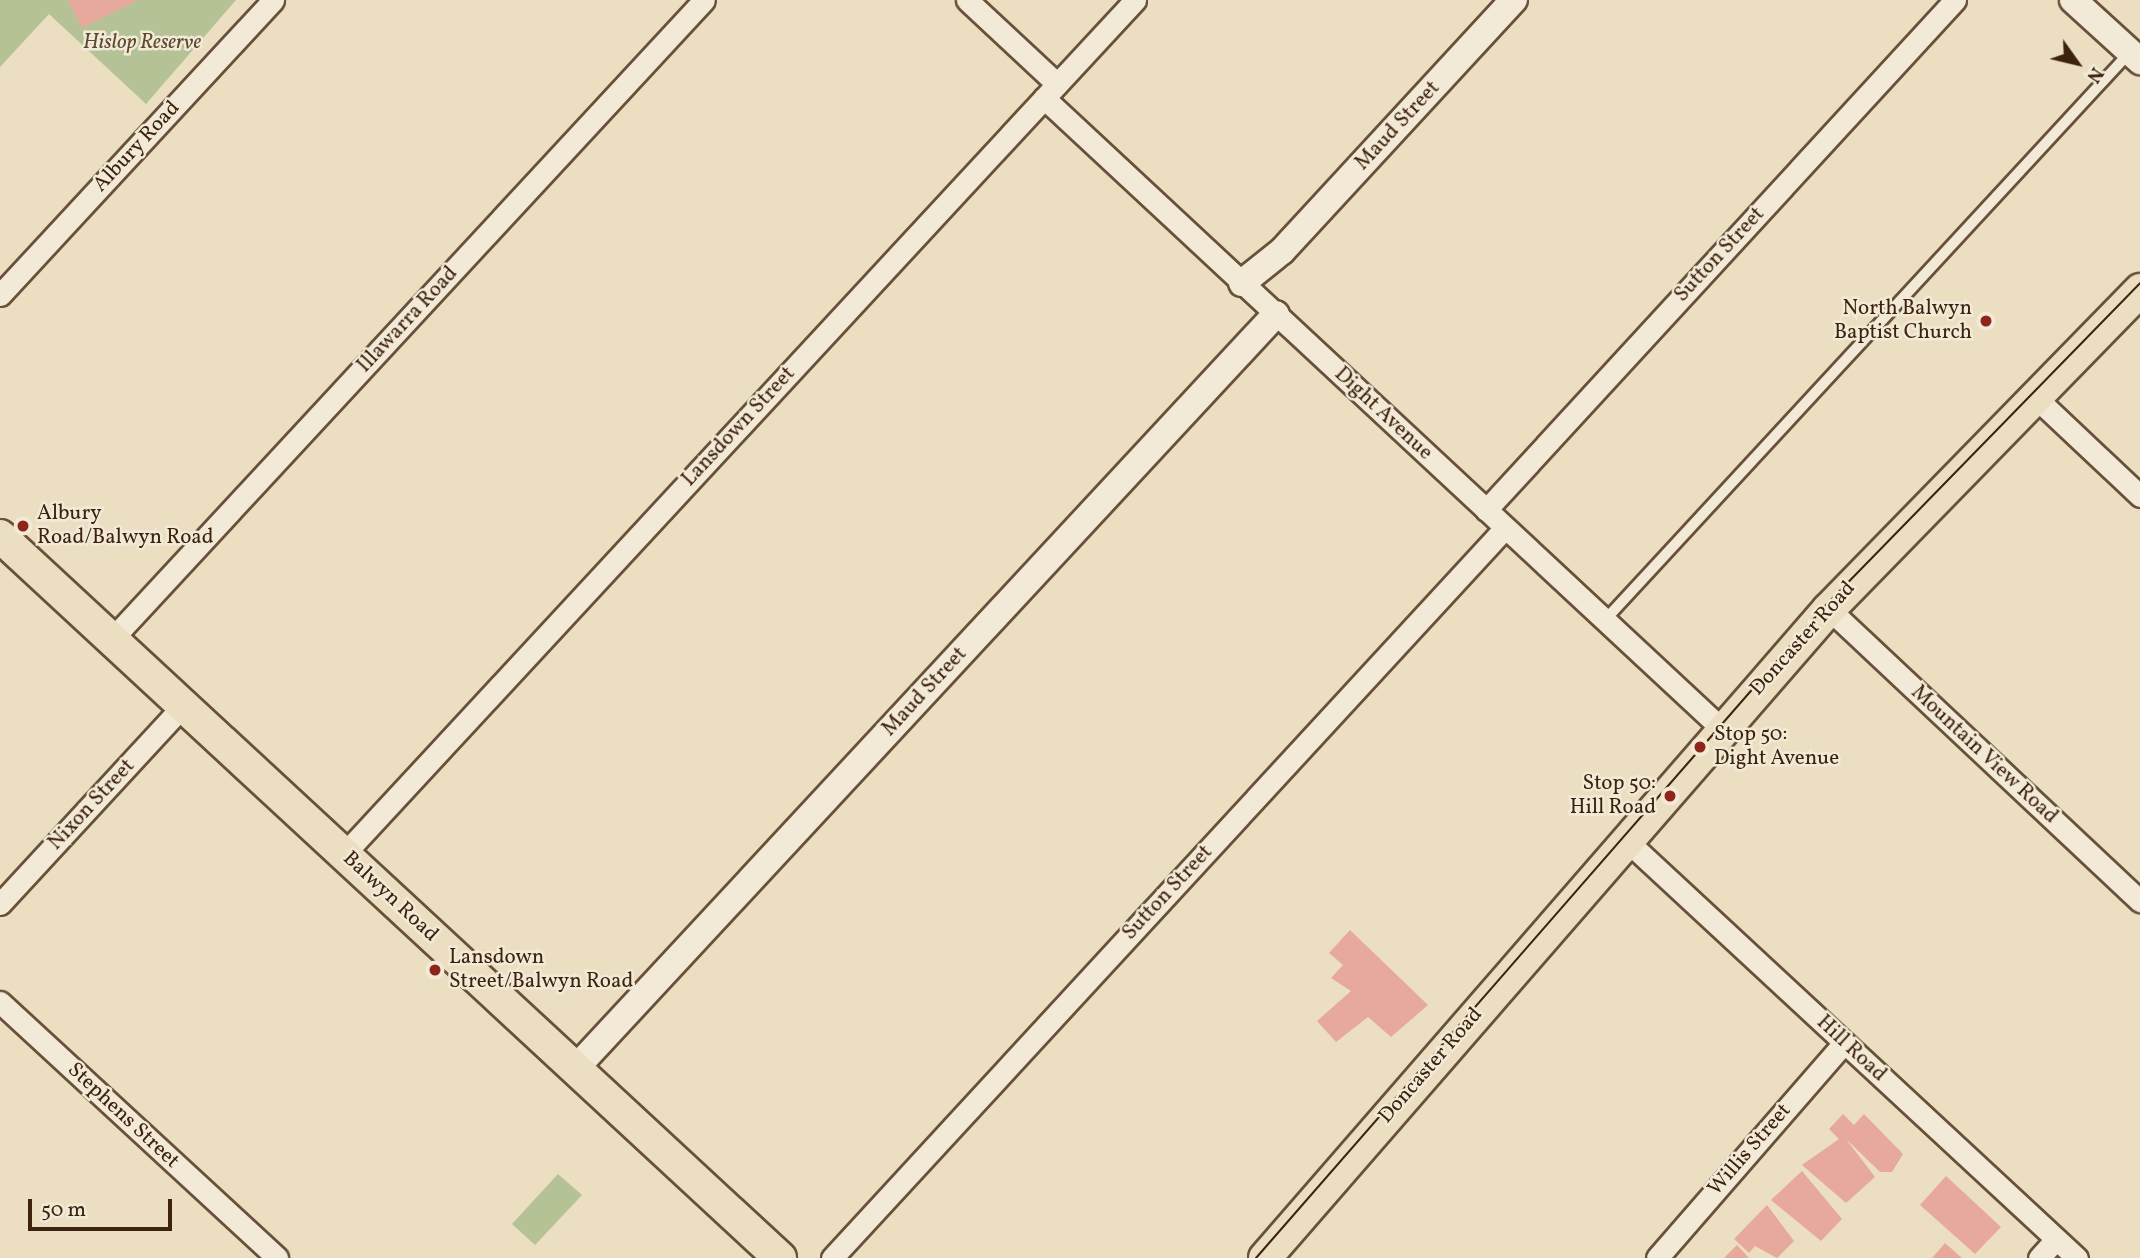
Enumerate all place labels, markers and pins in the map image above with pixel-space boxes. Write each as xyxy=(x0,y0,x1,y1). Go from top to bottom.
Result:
place label: North Balwyn Baptist Church xyxy=(1834,296,1972,346)
marker: North Balwyn Baptist Church xyxy=(1978,313,1994,329)
place label: Albury Road/Balwyn Road xyxy=(37,501,214,551)
marker: Albury Road/Balwyn Road xyxy=(15,518,31,534)
place label: Stop 50: Dight Avenue xyxy=(1714,722,1839,772)
marker: Stop 50: Dight Avenue xyxy=(1692,739,1708,755)
place label: Stop 50: Hill Road xyxy=(1570,771,1656,821)
marker: Stop 50: Hill Road xyxy=(1662,788,1678,804)
place label: Lansdown Street/Balwyn Road xyxy=(449,945,633,995)
marker: Lansdown Street/Balwyn Road xyxy=(427,962,443,978)

